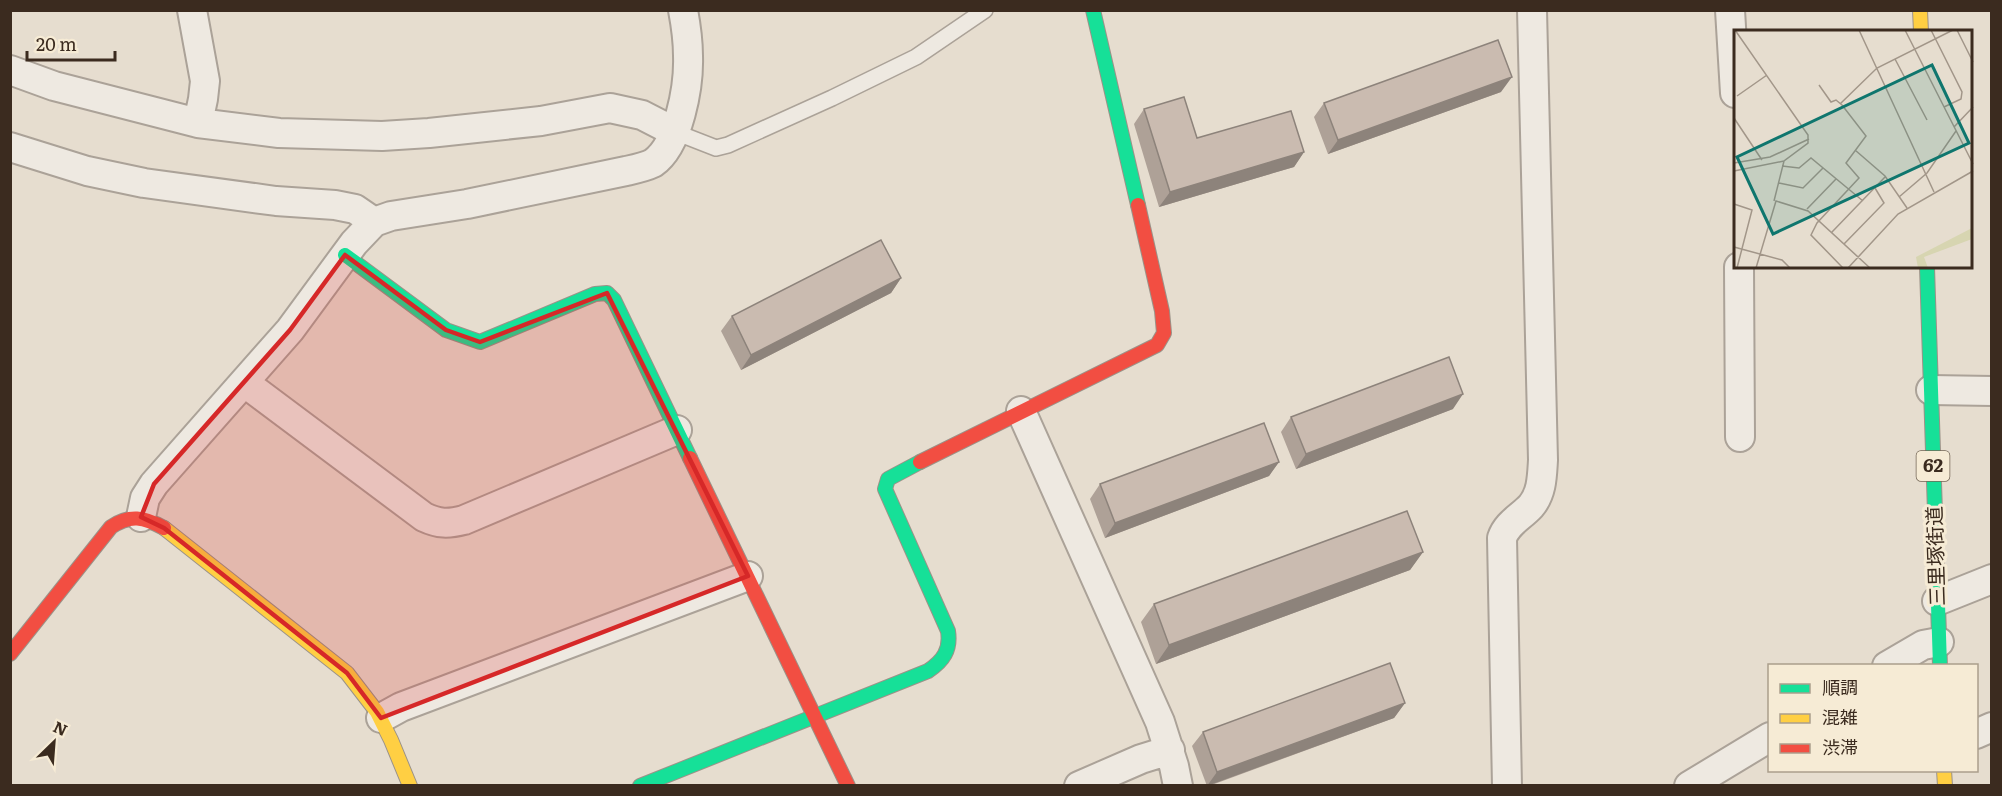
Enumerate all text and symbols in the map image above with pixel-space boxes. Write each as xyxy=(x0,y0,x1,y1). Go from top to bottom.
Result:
scale bar xyxy=(27,24,116,62)
text: 20 m xyxy=(36,30,77,57)
inset map xyxy=(1734,30,1972,268)
road number: 62 xyxy=(1916,451,1950,481)
street label: 三里塚街道 xyxy=(1917,506,1951,607)
legend xyxy=(1768,664,1978,772)
text: 順調 xyxy=(1822,673,1858,700)
text: 混雑 xyxy=(1822,703,1858,730)
north arrow xyxy=(24,712,84,772)
text: N xyxy=(50,714,72,741)
text: 渋滞 xyxy=(1822,733,1858,760)

